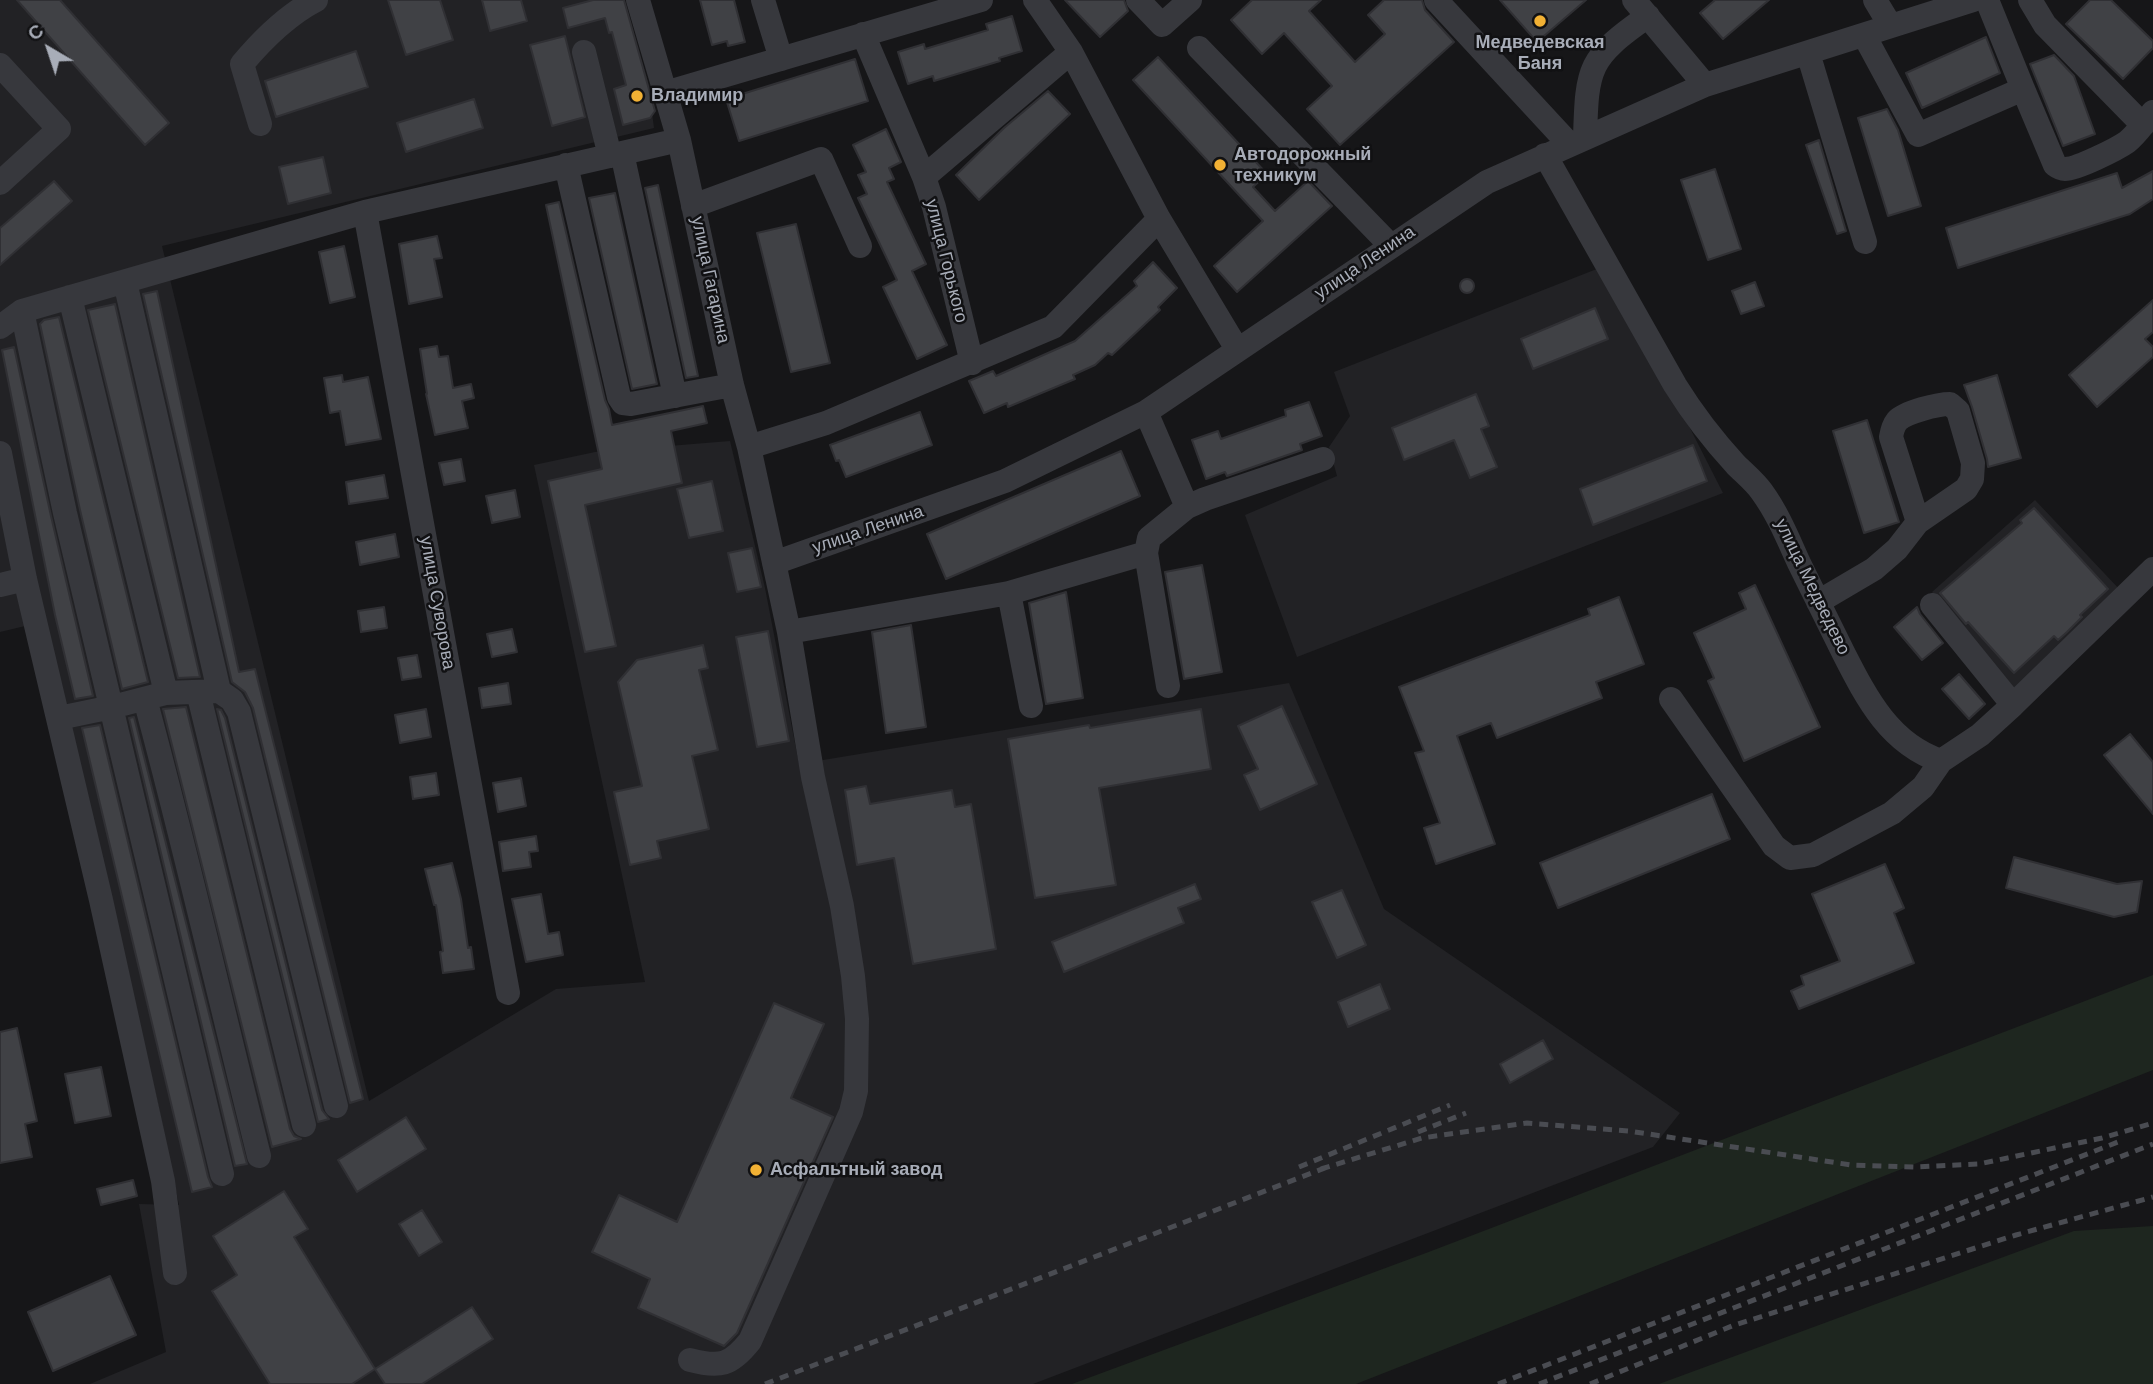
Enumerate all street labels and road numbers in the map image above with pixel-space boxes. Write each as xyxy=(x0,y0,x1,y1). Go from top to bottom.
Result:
street label: улица Горького xyxy=(920,197,972,325)
street label: улица Гагарина xyxy=(686,214,734,346)
street label: улица Ленина xyxy=(1311,222,1419,304)
street label: улица Ленина xyxy=(810,501,926,559)
street label: улица Медведево xyxy=(1770,515,1854,659)
street label: улица Суворова xyxy=(415,535,459,671)

